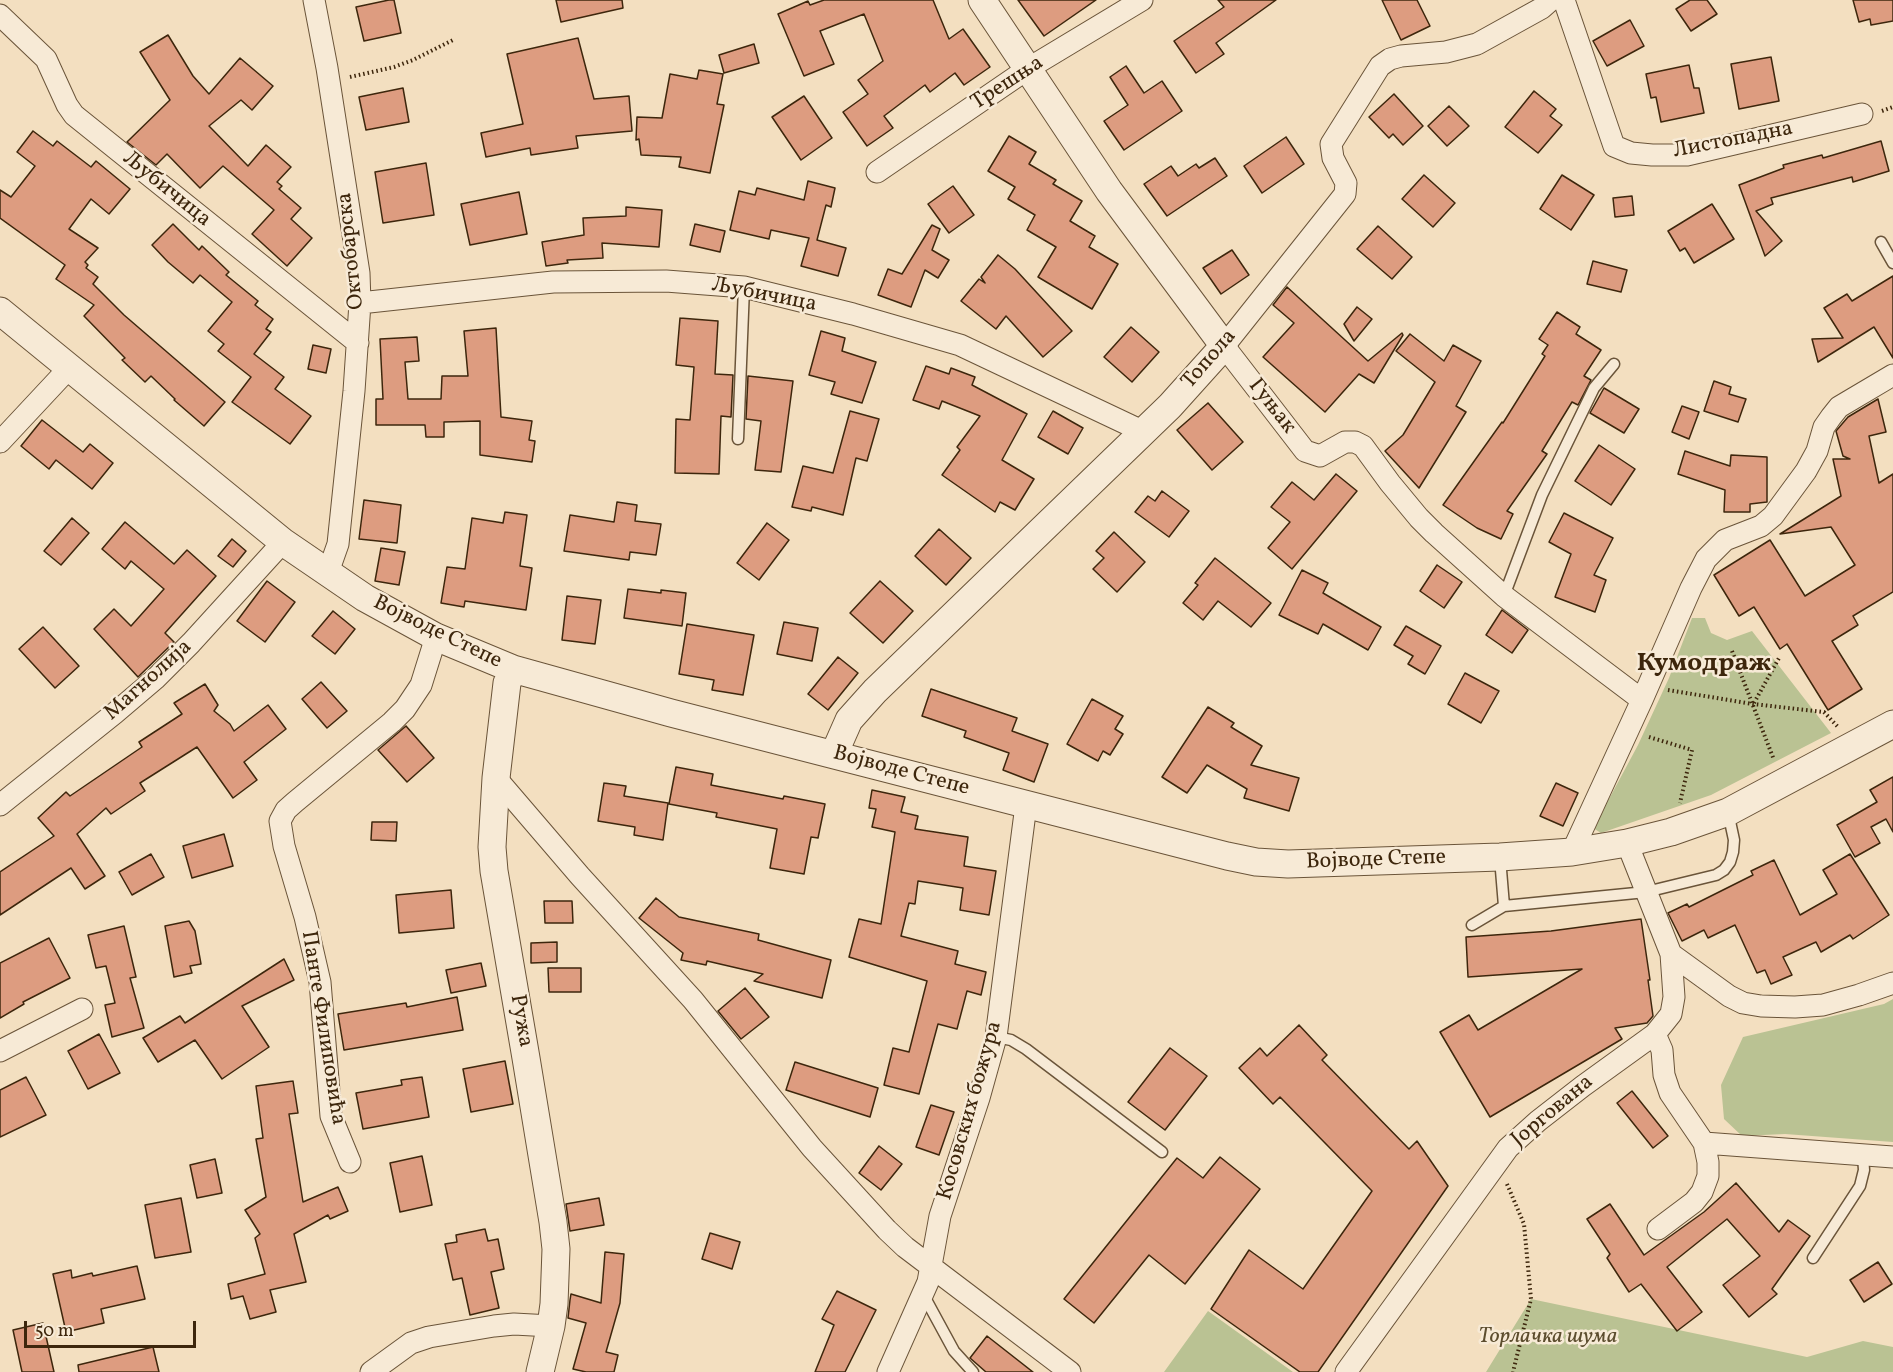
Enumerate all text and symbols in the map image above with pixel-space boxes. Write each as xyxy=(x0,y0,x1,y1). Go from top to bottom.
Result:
street label: Трешња xyxy=(967,51,1049,117)
street label: Листопадна xyxy=(1671,116,1795,166)
street label: Љубичица xyxy=(116,146,216,234)
street label: Октобарска xyxy=(333,191,371,311)
street label: Љубичица xyxy=(709,273,819,319)
street label: Топола xyxy=(1177,325,1243,395)
street label: Гуњак xyxy=(1241,374,1301,440)
street label: Војводе Степе xyxy=(368,590,506,676)
street label: Магнолија xyxy=(100,635,198,727)
district label: Кумодраж xyxy=(1637,649,1771,681)
street label: Војводе Степе xyxy=(830,741,972,803)
street label: Војводе Степе xyxy=(1306,845,1446,877)
street label: Панте Филиповића xyxy=(294,929,350,1127)
street label: Ружа xyxy=(502,993,538,1049)
street label: Косовских божура xyxy=(933,1018,1009,1204)
street label: Јоргована xyxy=(1507,1070,1599,1154)
scale bar xyxy=(27,1309,200,1347)
text: 50 m xyxy=(35,1319,74,1344)
park label: Торлачка шума xyxy=(1479,1325,1617,1351)

